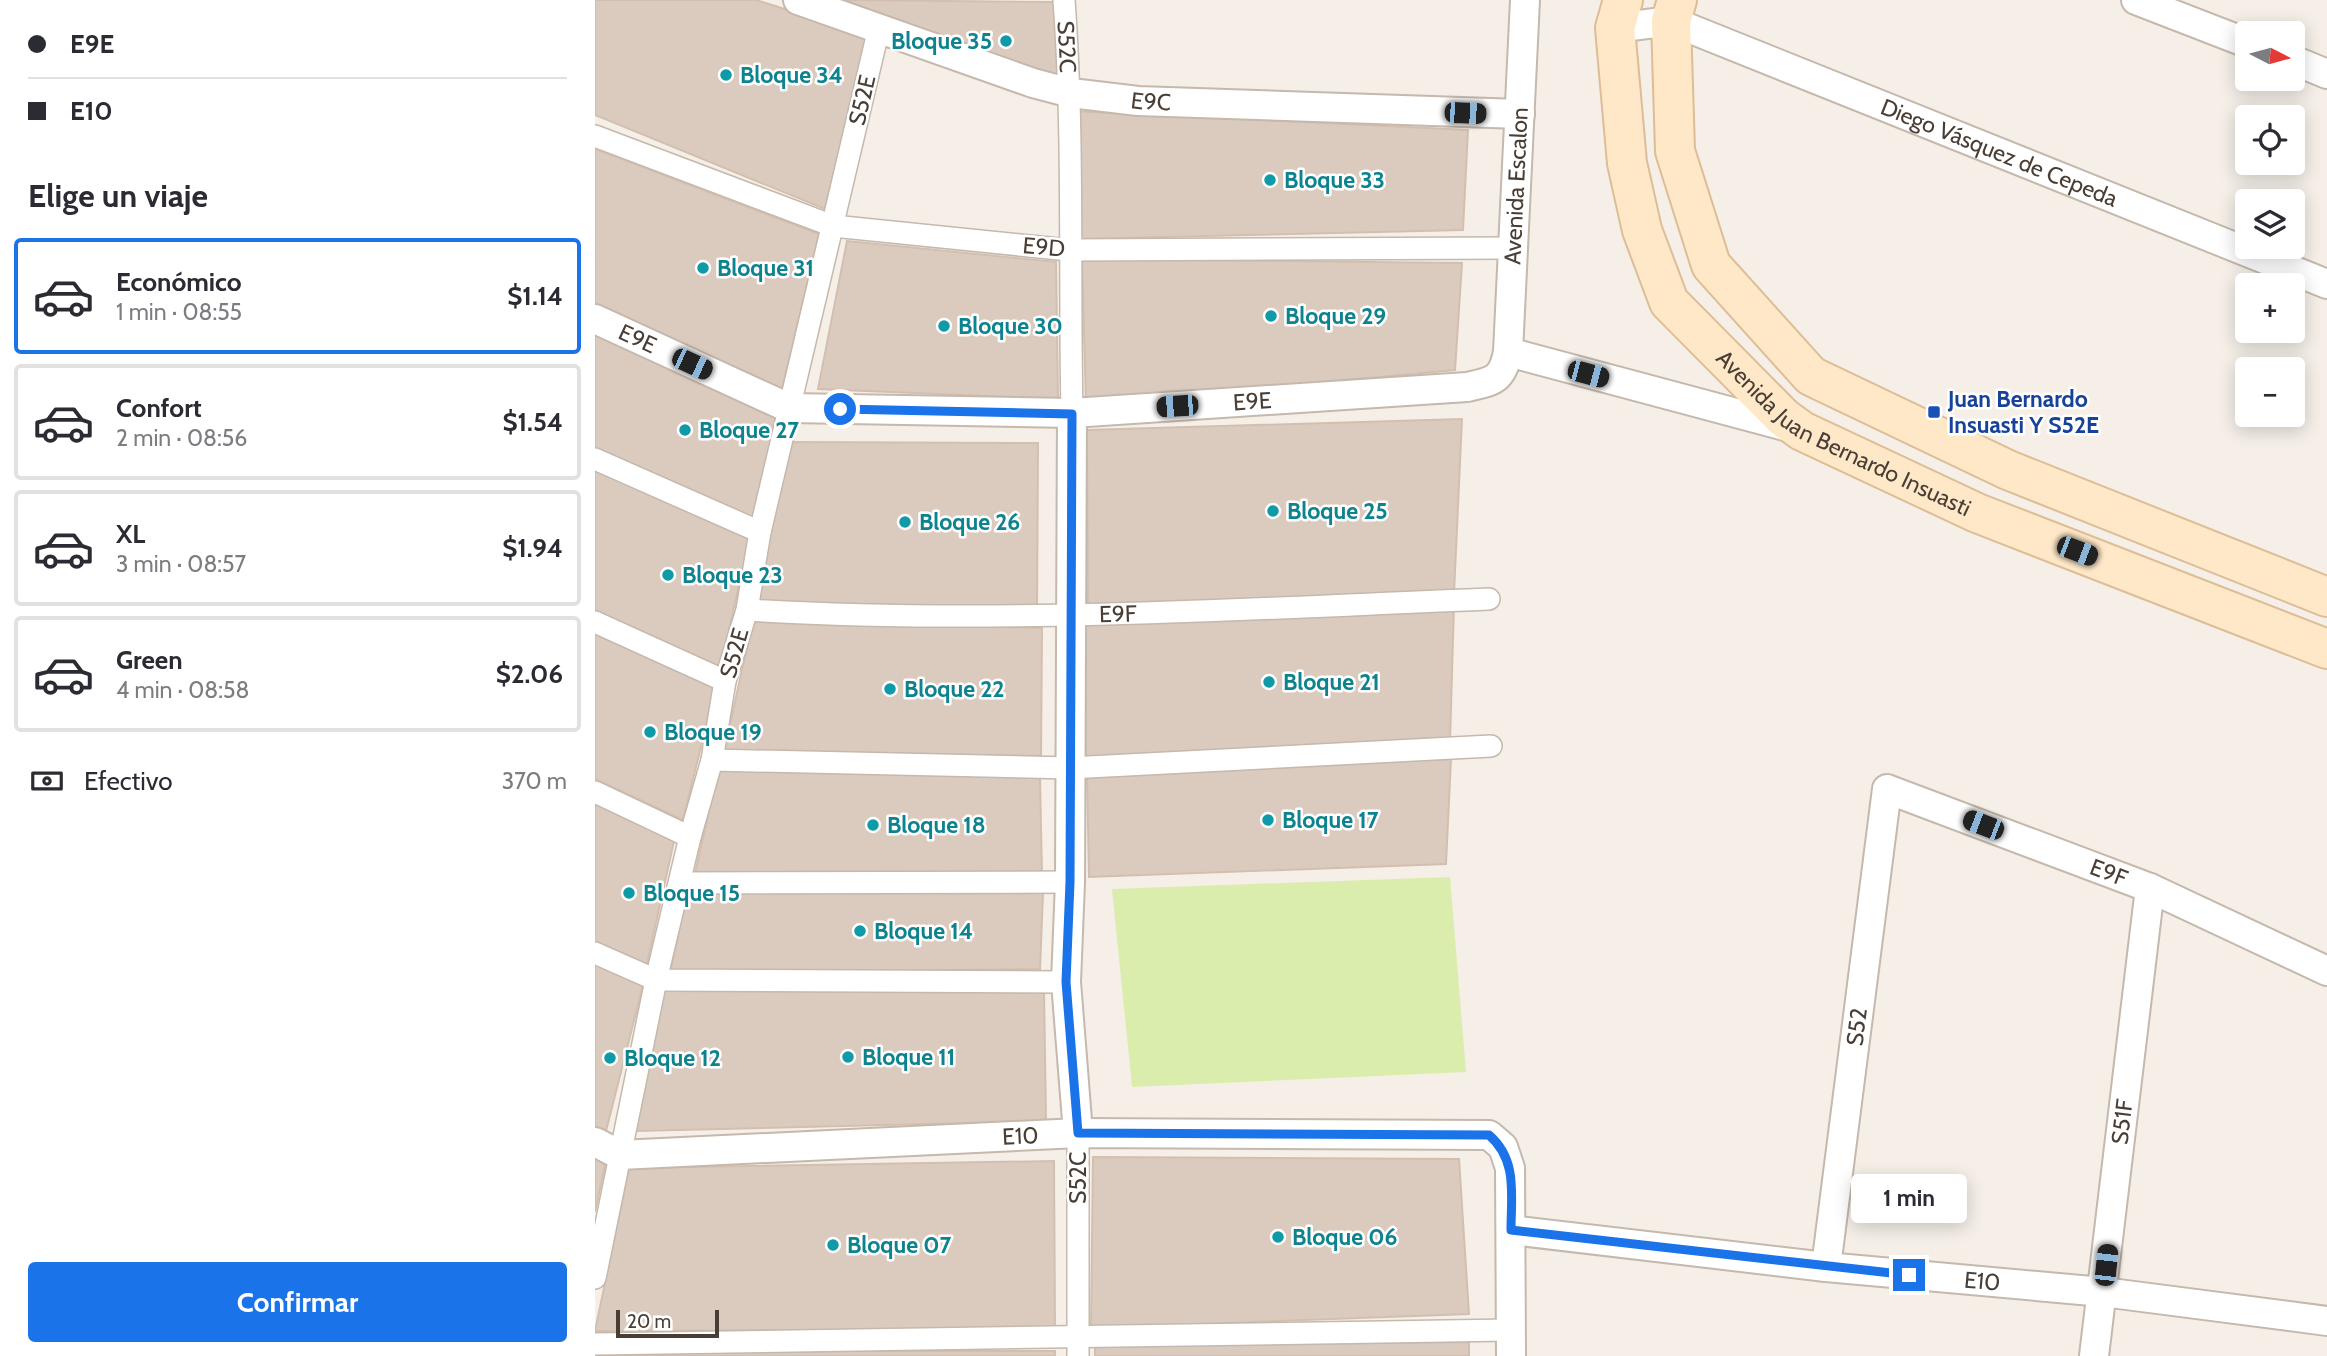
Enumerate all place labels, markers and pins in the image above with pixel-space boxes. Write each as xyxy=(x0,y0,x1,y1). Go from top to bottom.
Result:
place label: Bloque 35 xyxy=(891,27,992,55)
marker: Bloque 35 xyxy=(998,33,1014,49)
place label: Bloque 34 xyxy=(740,61,843,89)
marker: Bloque 34 xyxy=(718,67,734,83)
place label: Bloque 33 xyxy=(1284,166,1385,194)
marker: Bloque 33 xyxy=(1262,172,1278,188)
place label: Bloque 31 xyxy=(717,254,814,282)
marker: Bloque 31 xyxy=(695,260,711,276)
place label: Bloque 29 xyxy=(1285,302,1386,330)
marker: Bloque 29 xyxy=(1263,308,1279,324)
place label: Bloque 30 xyxy=(958,312,1063,340)
marker: Bloque 30 xyxy=(936,318,952,334)
place label: Juan Bernardo Insuasti Y S52E xyxy=(1947,385,2099,439)
marker: Juan Bernardo Insuasti Y S52E xyxy=(1926,404,1942,420)
place label: Bloque 27 xyxy=(699,416,799,444)
marker: Bloque 27 xyxy=(677,422,693,438)
place label: Bloque 25 xyxy=(1287,497,1388,525)
marker: Bloque 25 xyxy=(1265,503,1281,519)
place label: Bloque 26 xyxy=(919,508,1020,536)
marker: Bloque 26 xyxy=(897,514,913,530)
place label: Bloque 23 xyxy=(682,561,783,589)
marker: Bloque 23 xyxy=(660,567,676,583)
place label: Bloque 21 xyxy=(1283,668,1380,696)
marker: Bloque 21 xyxy=(1261,674,1277,690)
place label: Bloque 22 xyxy=(904,675,1005,703)
marker: Bloque 22 xyxy=(882,681,898,697)
place label: Bloque 19 xyxy=(664,718,762,746)
marker: Bloque 19 xyxy=(642,724,658,740)
place label: Bloque 17 xyxy=(1282,806,1379,834)
place label: Bloque 18 xyxy=(887,811,986,839)
marker: Bloque 17 xyxy=(1260,812,1276,828)
marker: Bloque 18 xyxy=(865,817,881,833)
place label: Bloque 15 xyxy=(643,879,740,907)
marker: Bloque 15 xyxy=(621,885,637,901)
place label: Bloque 14 xyxy=(874,917,973,945)
marker: Bloque 14 xyxy=(852,923,868,939)
place label: Bloque 11 xyxy=(862,1043,955,1071)
place label: Bloque 12 xyxy=(624,1044,721,1072)
marker: Bloque 11 xyxy=(840,1049,856,1065)
marker: Bloque 12 xyxy=(602,1050,618,1066)
place label: Bloque 06 xyxy=(1292,1223,1397,1251)
marker: Bloque 06 xyxy=(1270,1229,1286,1245)
place label: Bloque 07 xyxy=(847,1231,951,1259)
marker: Bloque 07 xyxy=(825,1237,841,1253)

